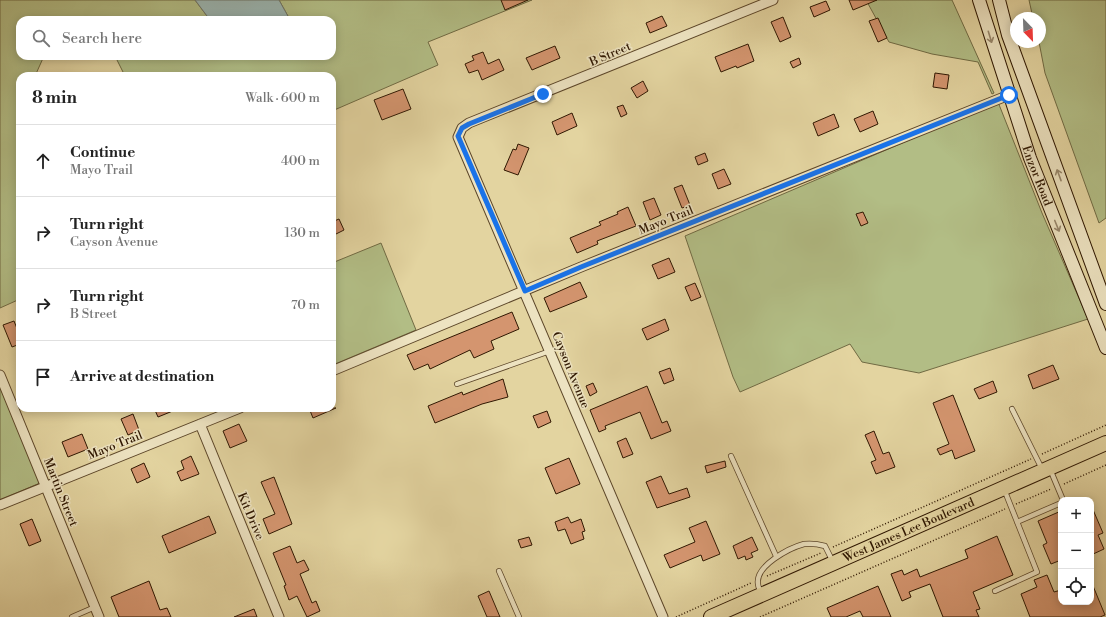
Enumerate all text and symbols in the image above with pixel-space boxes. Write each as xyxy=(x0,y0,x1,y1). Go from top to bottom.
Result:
north arrow xyxy=(1010,12,1046,48)
search box xyxy=(16,16,336,60)
icon: search xyxy=(30,27,52,49)
text: Search here xyxy=(62,29,142,48)
one-way arrow xyxy=(987,31,994,44)
street label: B Street xyxy=(586,39,634,70)
route end xyxy=(534,85,552,103)
route start xyxy=(1000,86,1018,104)
text: 8 min xyxy=(32,87,77,109)
text: Walk · 600 m xyxy=(245,90,320,106)
text: Continue xyxy=(70,143,135,162)
street label: Enzor Road xyxy=(1018,144,1055,208)
icon: ahead xyxy=(32,150,54,172)
text: 400 m xyxy=(281,153,320,169)
text: Mayo Trail xyxy=(70,162,133,178)
one-way arrow xyxy=(1055,169,1062,182)
street label: Mayo Trail xyxy=(636,202,696,238)
text: Turn right xyxy=(70,215,144,234)
one-way arrow xyxy=(1054,219,1061,231)
icon: right xyxy=(32,222,54,244)
text: 130 m xyxy=(285,225,320,241)
text: Cayson Avenue xyxy=(70,234,158,250)
text: Turn right xyxy=(70,287,144,306)
icon: right xyxy=(32,294,54,316)
text: 70 m xyxy=(291,297,320,313)
text: B Street xyxy=(70,306,117,322)
street label: Cayson Avenue xyxy=(548,330,593,411)
icon: arrive xyxy=(32,366,54,388)
text: Arrive at destination xyxy=(70,367,214,386)
street label: Mayo Trail xyxy=(85,427,145,463)
street label: Martin Street xyxy=(40,456,81,529)
street label: Kit Drive xyxy=(234,490,267,542)
street label: West James Lee Boulevard xyxy=(840,495,977,566)
map controls xyxy=(1058,497,1094,605)
button: + xyxy=(1058,497,1094,533)
button: − xyxy=(1058,533,1094,569)
button: locate xyxy=(1058,569,1094,605)

